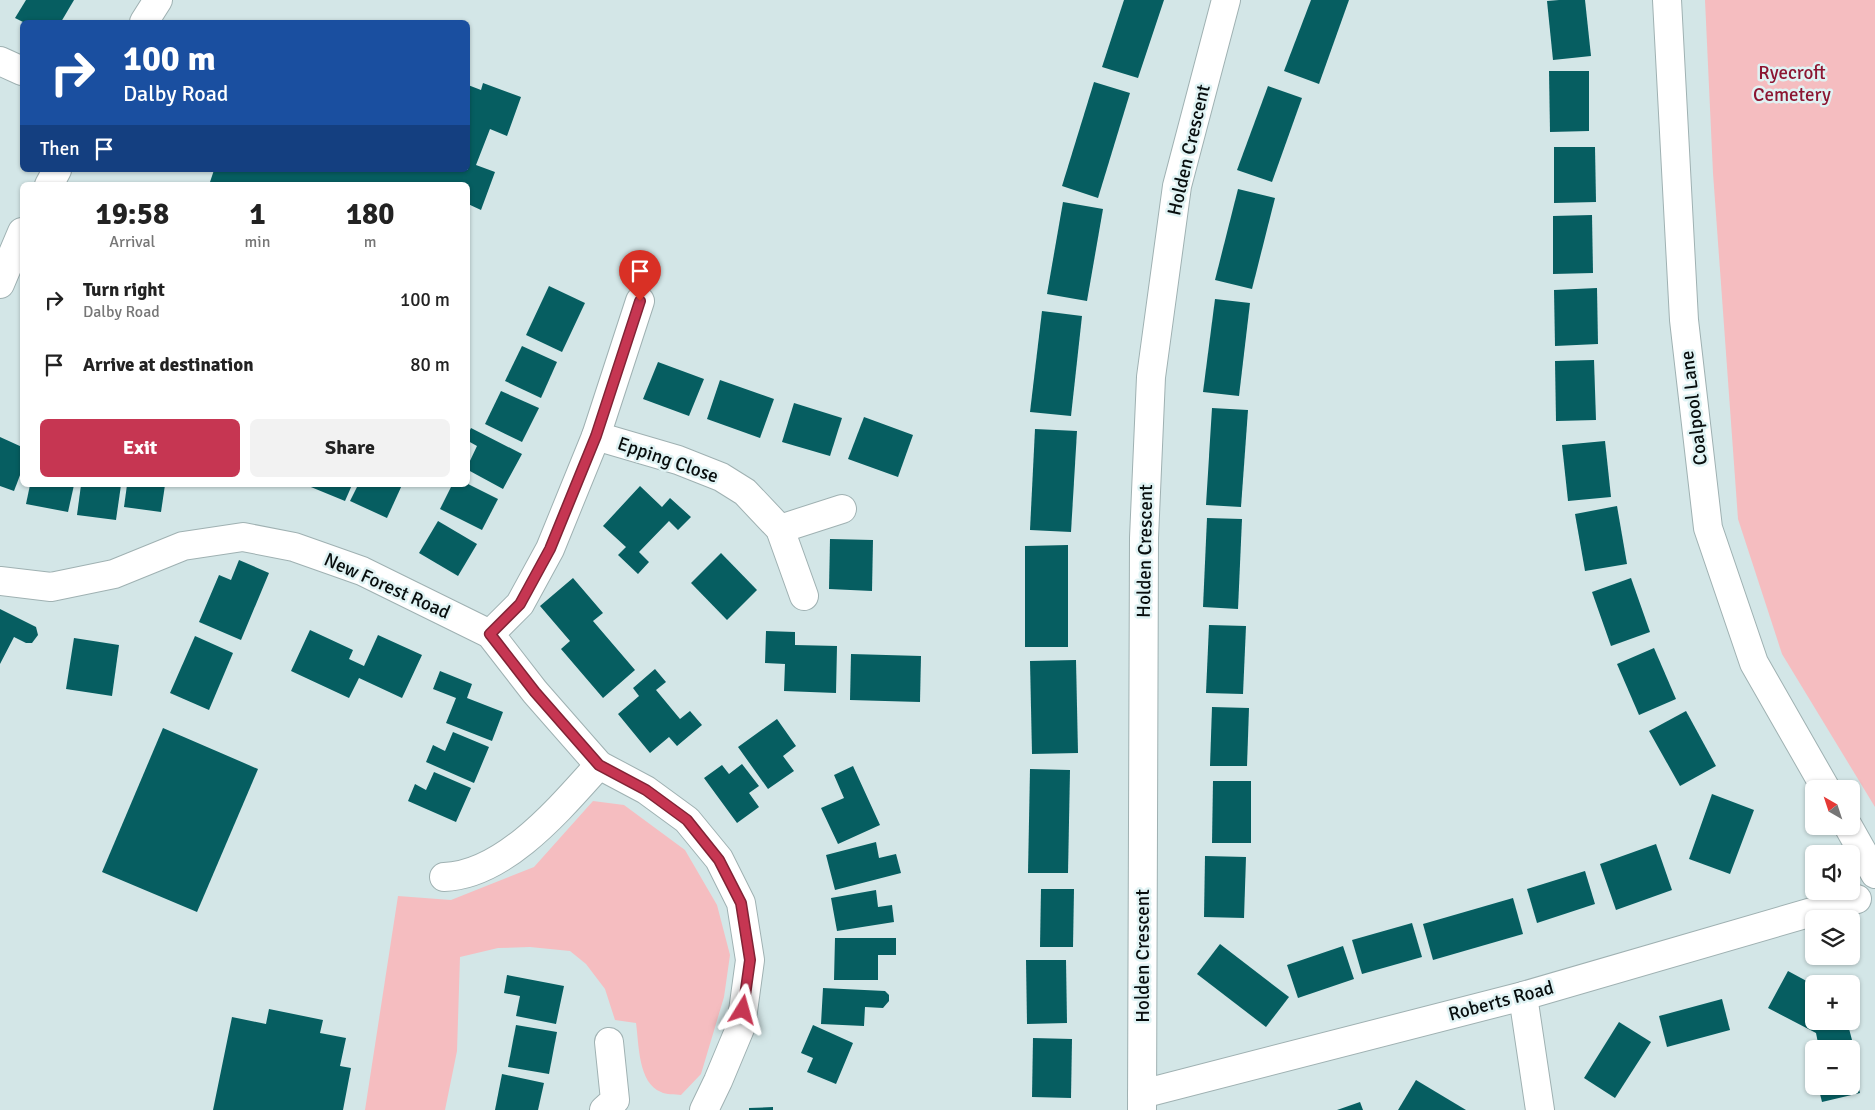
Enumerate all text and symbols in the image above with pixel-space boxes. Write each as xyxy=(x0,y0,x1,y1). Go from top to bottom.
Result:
text: 100 m xyxy=(123,37,216,80)
icon: right xyxy=(40,40,105,105)
park label: Ryecroft Cemetery xyxy=(1753,61,1831,107)
text: Dalby Road xyxy=(123,80,228,107)
street label: Holden Crescent xyxy=(1162,82,1216,218)
icon: arrive xyxy=(90,135,118,163)
text: Then xyxy=(40,137,80,161)
text: 19:58 xyxy=(95,196,169,233)
text: 1 xyxy=(249,196,266,233)
text: 180 xyxy=(346,196,394,233)
text: Arrival xyxy=(109,232,155,252)
text: min xyxy=(245,232,270,252)
text: m xyxy=(364,232,377,252)
pin xyxy=(619,250,661,301)
icon: arrive xyxy=(626,257,654,285)
text: Turn right xyxy=(83,278,165,302)
icon: right xyxy=(40,286,68,314)
text: 100 m xyxy=(400,288,450,312)
text: Dalby Road xyxy=(83,302,160,322)
street label: Coalpool Lane xyxy=(1675,349,1713,467)
icon: arrive xyxy=(40,351,68,379)
text: Arrive at destination xyxy=(83,353,254,377)
text: 80 m xyxy=(410,353,450,377)
button: Exit xyxy=(40,419,240,477)
button: Share xyxy=(250,419,450,477)
street label: Epping Close xyxy=(614,432,722,488)
street label: Holden Crescent xyxy=(1132,484,1158,618)
street label: New Forest Road xyxy=(320,548,454,624)
north arrow xyxy=(1805,780,1860,835)
map controls xyxy=(1805,780,1860,1095)
button: sound xyxy=(1805,845,1860,900)
street label: Holden Crescent xyxy=(1131,889,1155,1023)
button: layers xyxy=(1805,910,1860,965)
street label: Roberts Road xyxy=(1446,975,1556,1027)
button: + xyxy=(1805,975,1860,1030)
position arrow xyxy=(716,983,768,1035)
button: − xyxy=(1805,1040,1860,1095)

